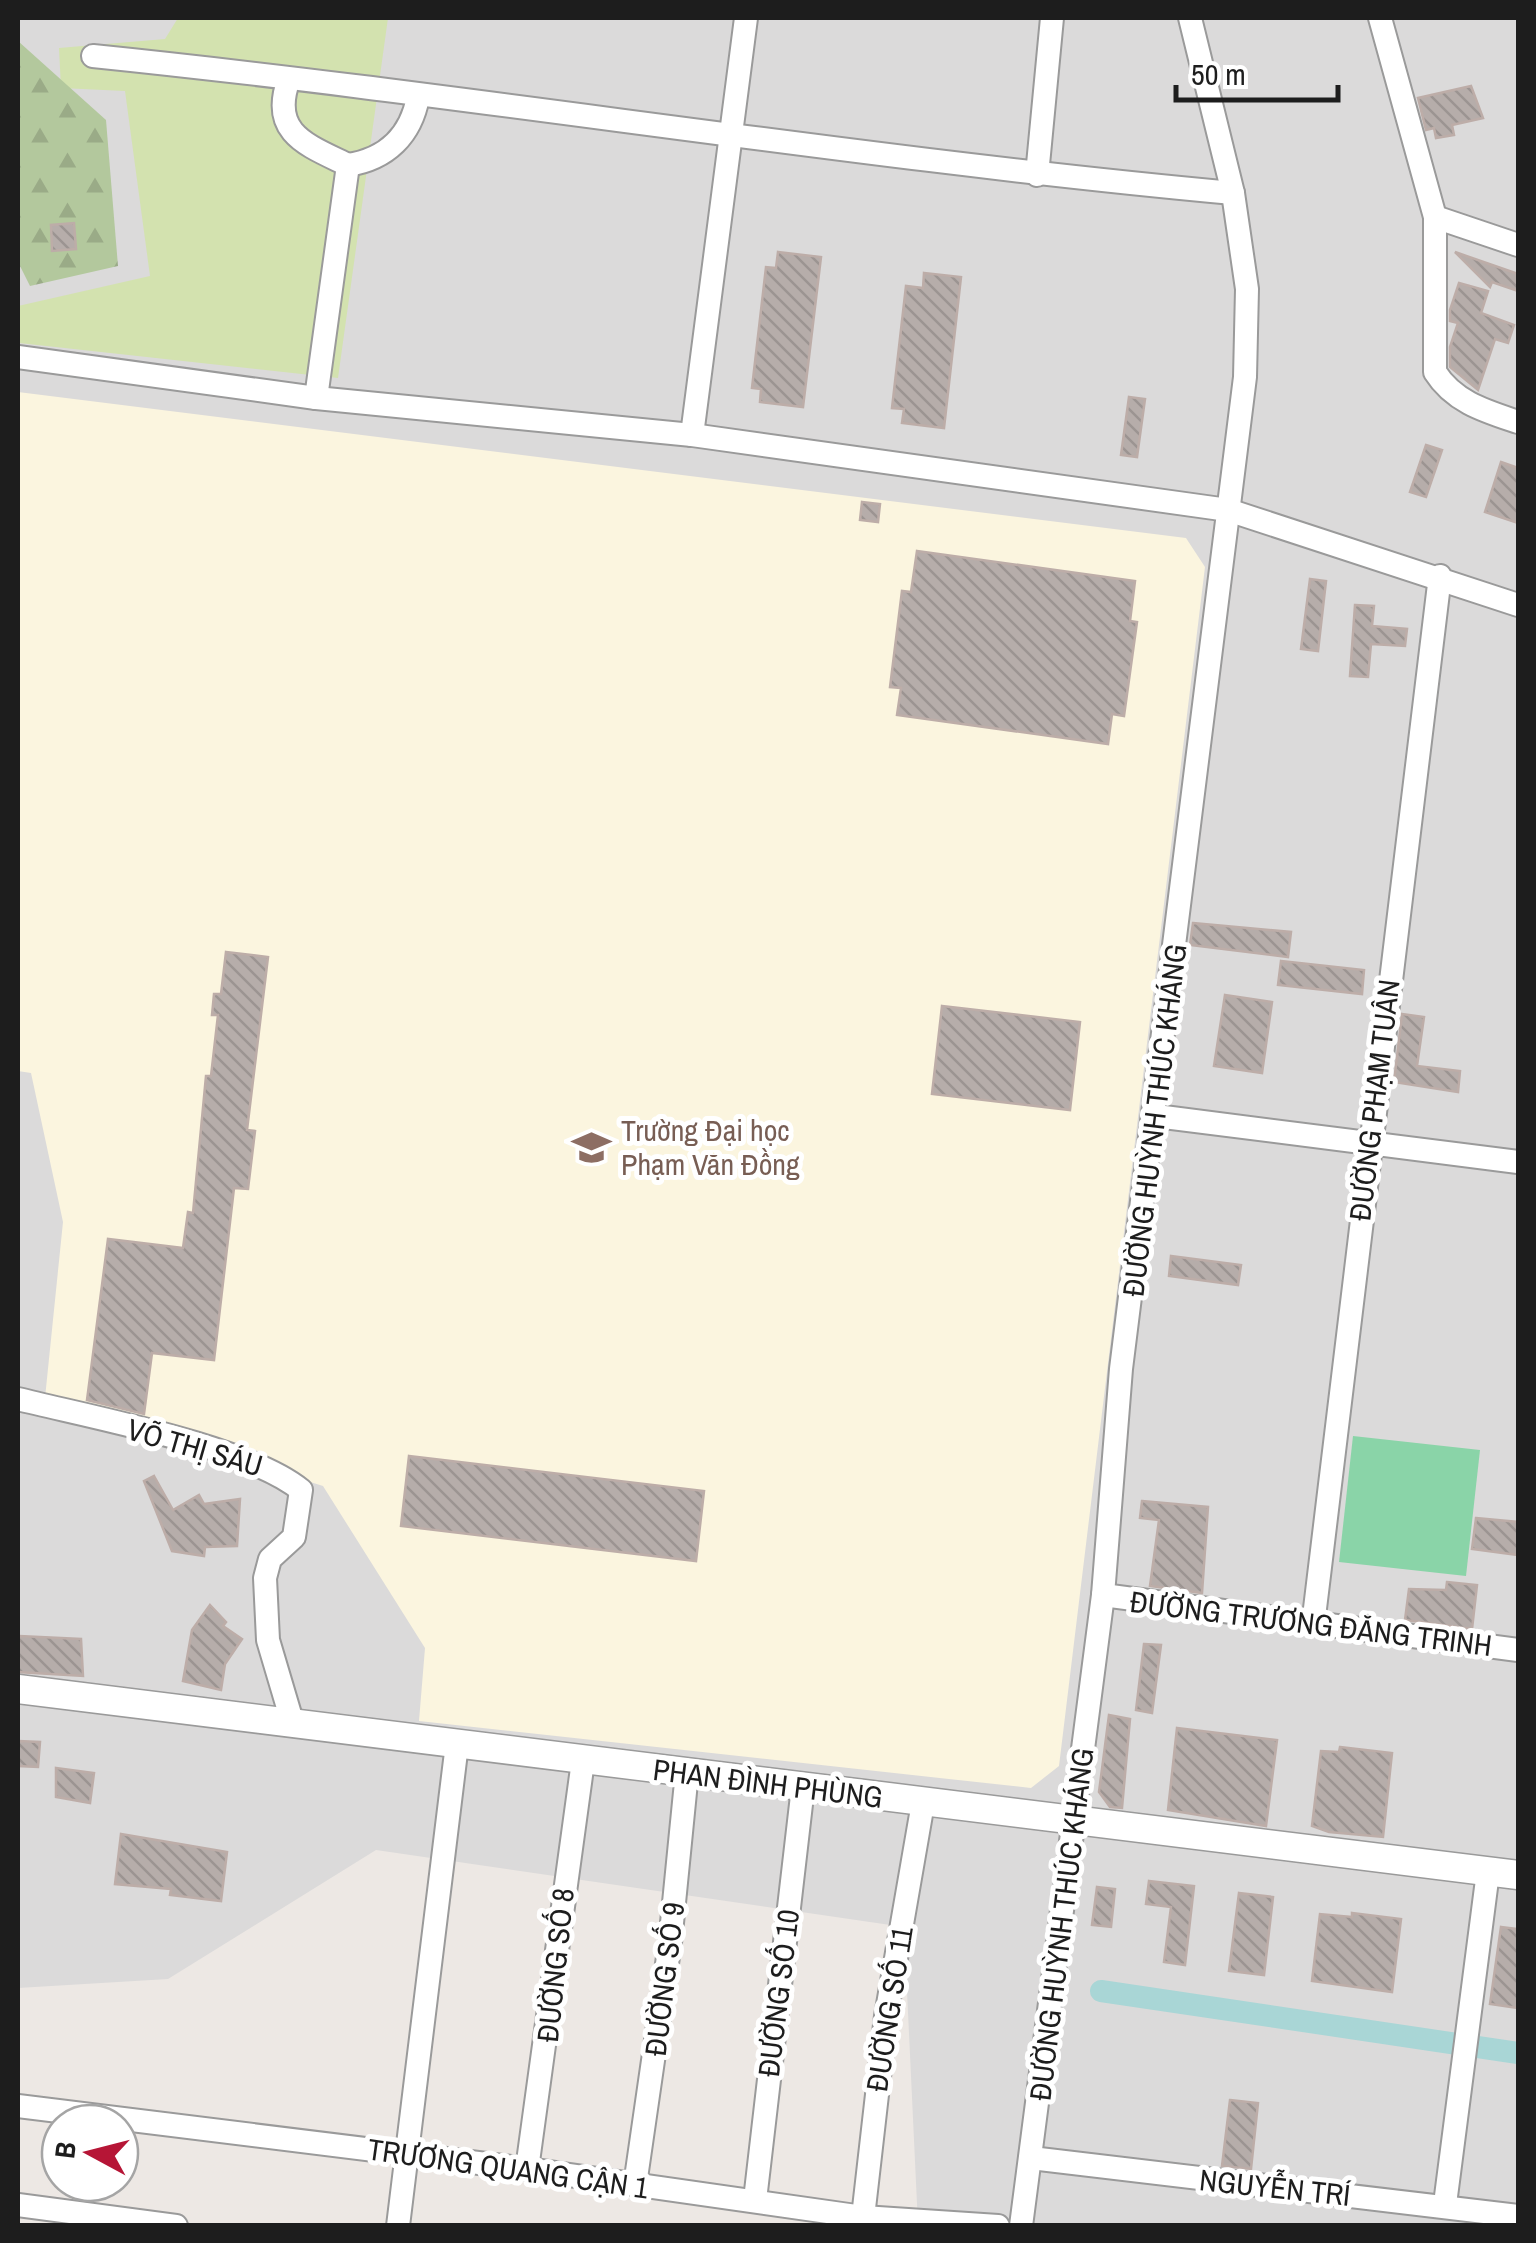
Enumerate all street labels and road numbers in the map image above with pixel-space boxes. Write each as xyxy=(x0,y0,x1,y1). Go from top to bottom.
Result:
street label: ĐƯỜNG HUỲNH THÚC KHÁNG xyxy=(1113,941,1195,1299)
street label: ĐƯỜNG PHẠM TUÂN xyxy=(1339,977,1409,1223)
street label: VÕ THỊ SÁU xyxy=(123,1409,267,1485)
street label: ĐƯỜNG TRƯƠNG ĐĂNG TRINH xyxy=(1128,1581,1494,1665)
street label: ĐƯỜNG HUỲNH THÚC KHÁNG xyxy=(1020,1745,1102,2103)
street label: PHAN ĐÌNH PHÙNG xyxy=(651,1749,885,1817)
street label: ĐƯỜNG SỐ 8 xyxy=(527,1886,583,2044)
street label: ĐƯỜNG SỐ 9 xyxy=(635,1900,693,2058)
street label: ĐƯỜNG SỐ 10 xyxy=(748,1907,808,2079)
street label: ĐƯỜNG SỐ 11 xyxy=(856,1923,922,2094)
street label: TRƯƠNG QUANG CẬN 1 xyxy=(365,2129,651,2208)
street label: NGUYỄN TRÍ xyxy=(1198,2159,1352,2215)

